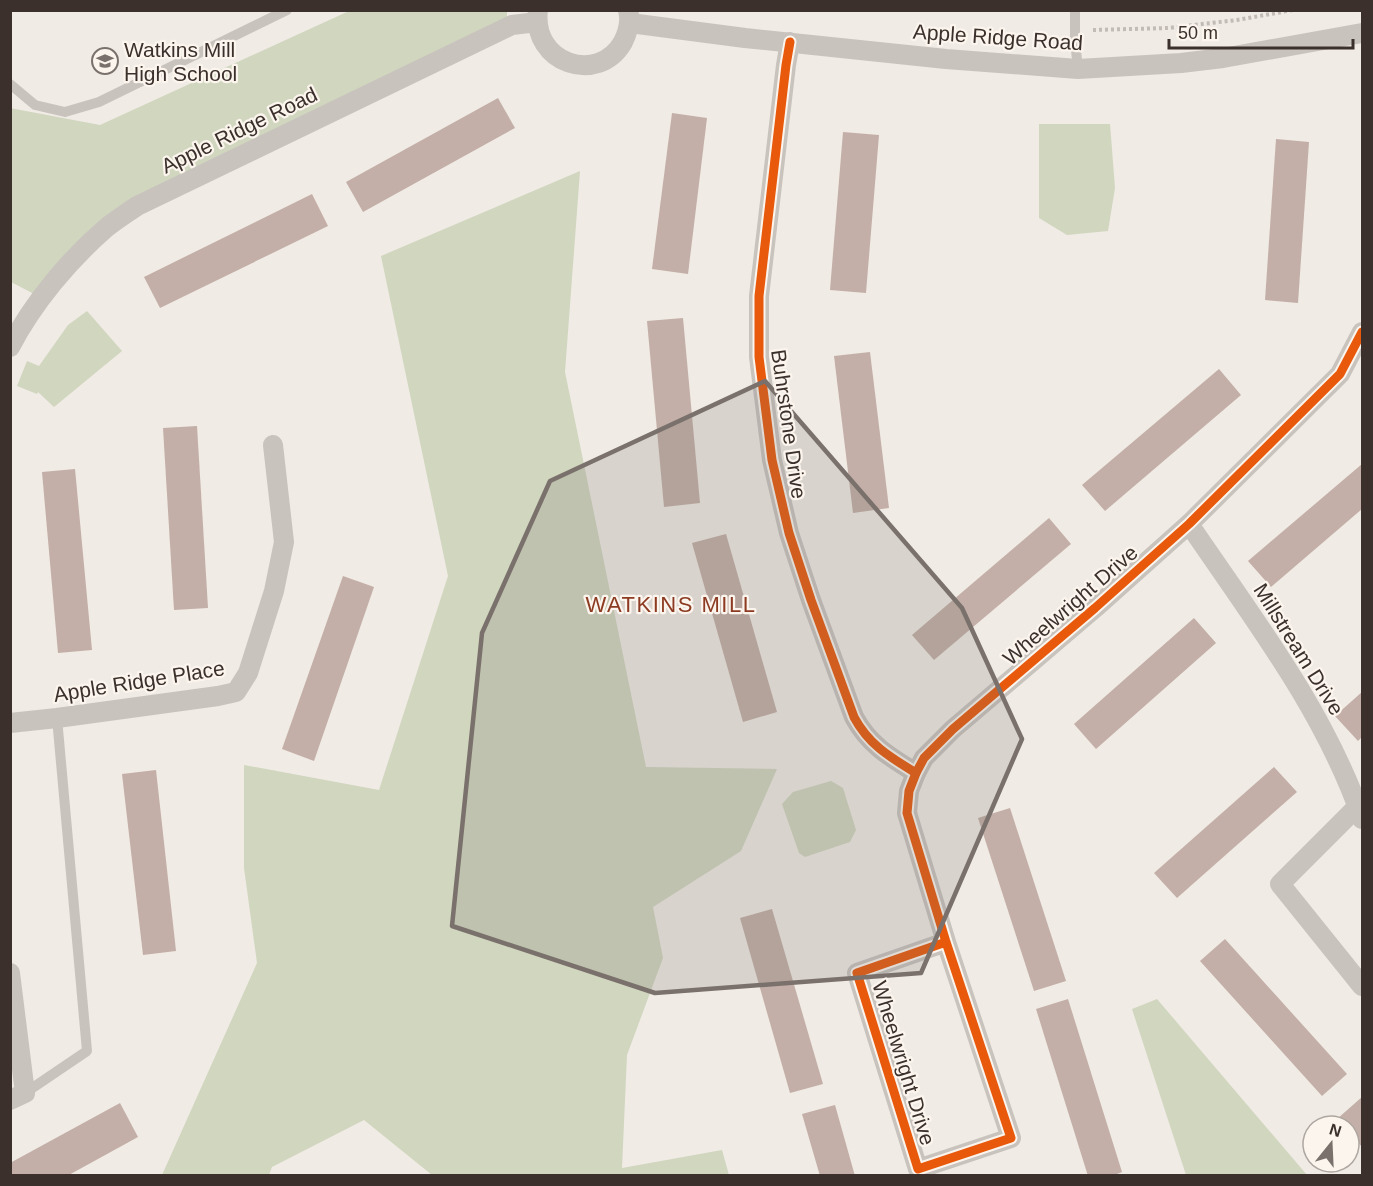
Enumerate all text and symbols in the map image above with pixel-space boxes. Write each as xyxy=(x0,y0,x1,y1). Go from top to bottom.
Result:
scale bar xyxy=(1169,12,1354,50)
street label: Apple Ridge Road xyxy=(912,20,1084,54)
text: 50 m xyxy=(1178,23,1218,43)
place label: Watkins Mill High School xyxy=(124,38,237,85)
school or university icon: Watkins Mill High School xyxy=(90,46,120,76)
street label: Apple Ridge Road xyxy=(157,82,321,178)
street label: Buhrstone Drive xyxy=(767,348,811,500)
street label: Wheelwright Drive xyxy=(998,540,1142,670)
street label: Millstream Drive xyxy=(1249,579,1349,719)
district label: WATKINS MILL xyxy=(586,592,756,617)
street label: Apple Ridge Place xyxy=(52,656,226,706)
street label: Wheelwright Drive xyxy=(868,978,940,1148)
north arrow xyxy=(1301,1114,1361,1174)
text: N xyxy=(1327,1120,1344,1140)

